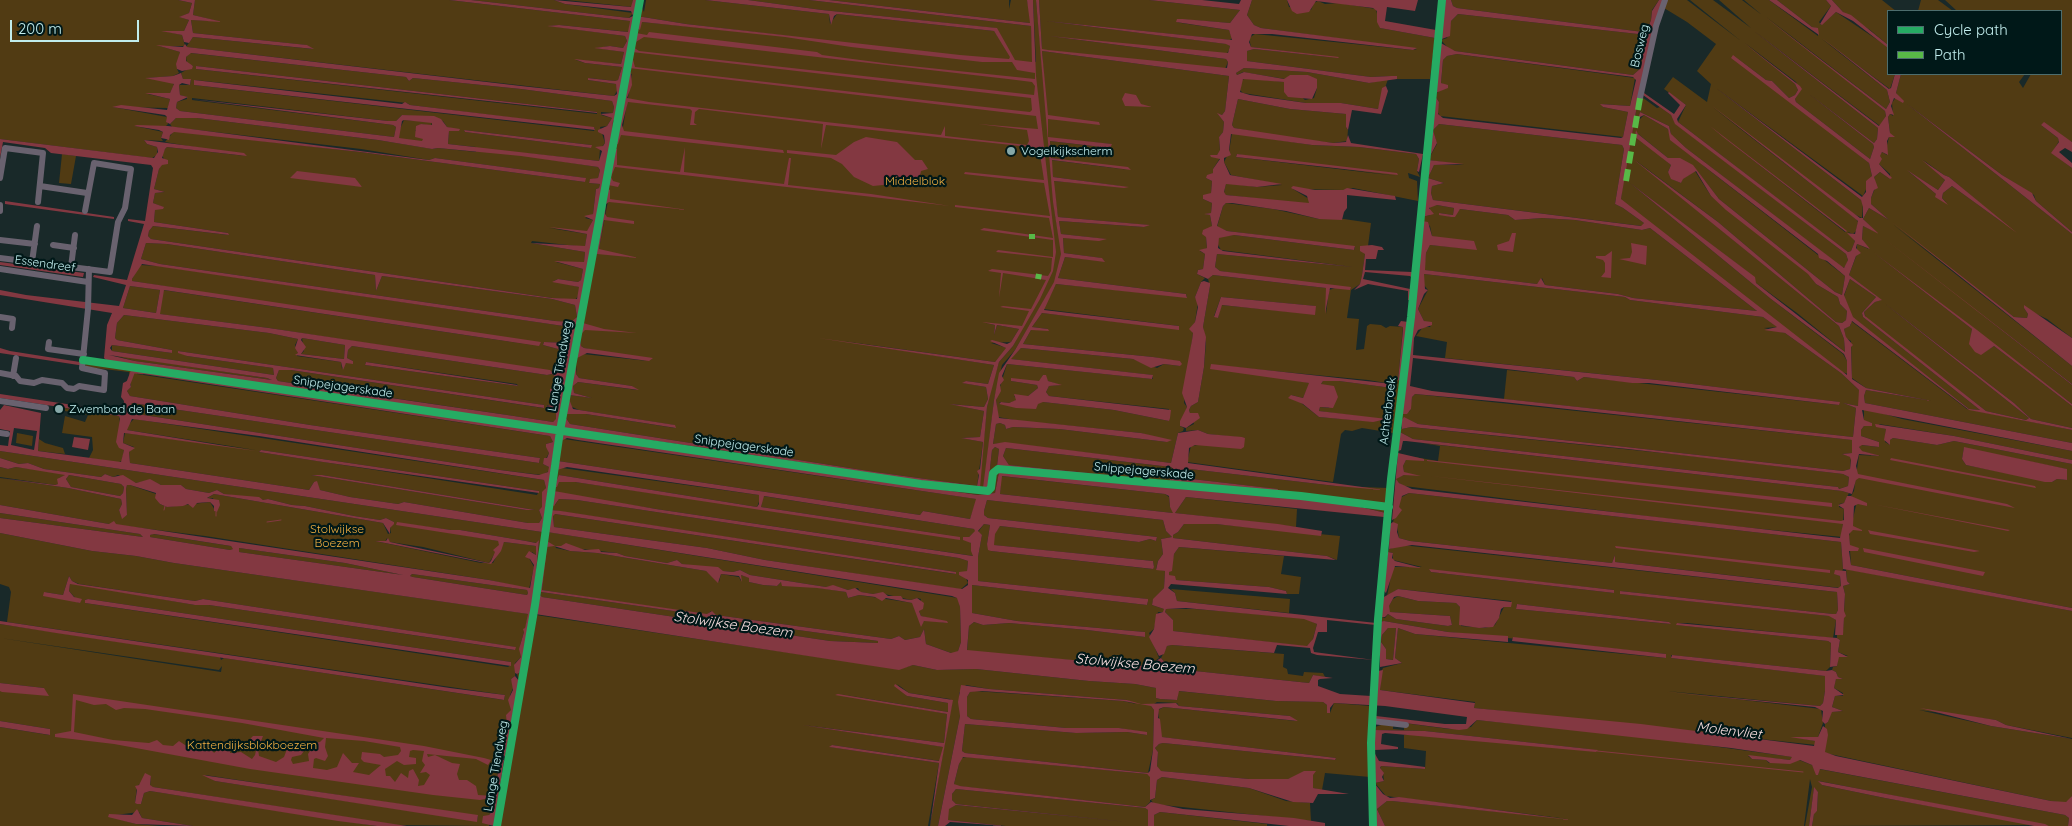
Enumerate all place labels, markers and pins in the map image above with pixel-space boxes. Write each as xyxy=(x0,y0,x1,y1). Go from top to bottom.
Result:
place label: Vogelkijkscherm xyxy=(1021,144,1112,158)
marker: Vogelkijkscherm xyxy=(1005,145,1017,157)
place label: Zwembad de Baan xyxy=(69,402,175,416)
marker: Zwembad de Baan xyxy=(53,403,65,415)

